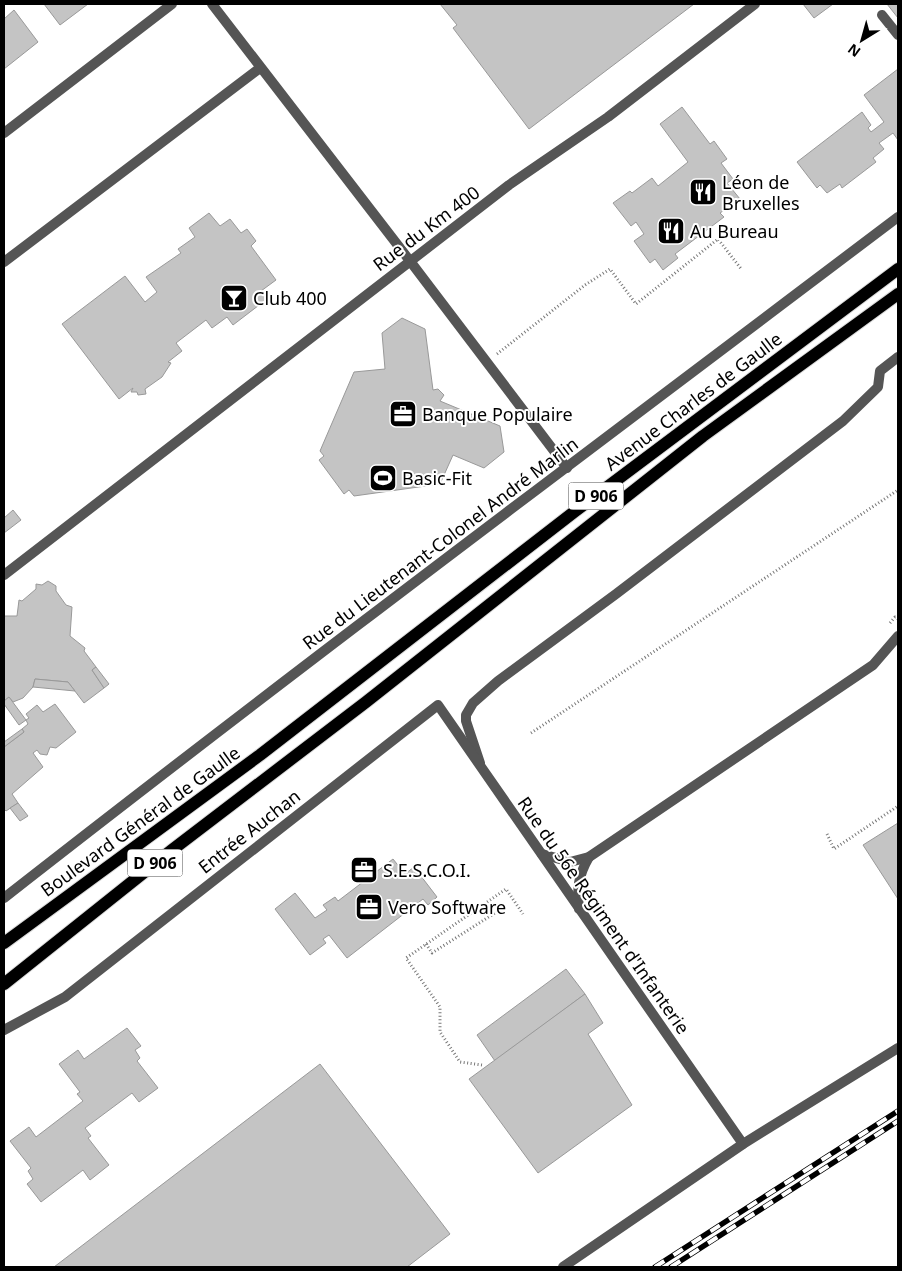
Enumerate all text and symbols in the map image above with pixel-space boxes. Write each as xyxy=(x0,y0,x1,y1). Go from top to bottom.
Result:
north arrow xyxy=(837,15,887,65)
text: N xyxy=(844,40,864,62)
place label: Léon de Bruxelles xyxy=(722,170,800,215)
restaurant icon: Léon de Bruxelles xyxy=(688,177,718,207)
street label: Rue du Km 400 xyxy=(368,180,484,276)
restaurant icon: Au Bureau xyxy=(656,216,686,246)
place label: Au Bureau xyxy=(690,219,779,243)
bar icon: Club 400 xyxy=(219,283,249,313)
place label: Club 400 xyxy=(253,286,327,310)
street label: Avenue Charles de Gaulle xyxy=(600,327,786,475)
office icon: Banque Populaire xyxy=(388,399,418,429)
place label: Banque Populaire xyxy=(422,402,573,426)
street label: Rue du Lieutenant-Colonel André Marlin xyxy=(297,431,583,655)
sports icon: Basic-Fit xyxy=(368,463,398,493)
place label: Basic-Fit xyxy=(402,466,472,490)
road number: D 906 xyxy=(568,482,624,510)
street label: Boulevard Général de Gaulle xyxy=(35,740,245,902)
street label: Entrée Auchan xyxy=(193,784,305,878)
street label: Rue du 56e Régiment d'Infanterie xyxy=(513,792,695,1038)
road number: D 906 xyxy=(128,850,182,876)
office icon: S.E.S.C.O.I. xyxy=(349,855,379,885)
place label: S.E.S.C.O.I. xyxy=(383,858,471,882)
office icon: Vero Software xyxy=(354,892,384,922)
place label: Vero Software xyxy=(388,895,506,919)

